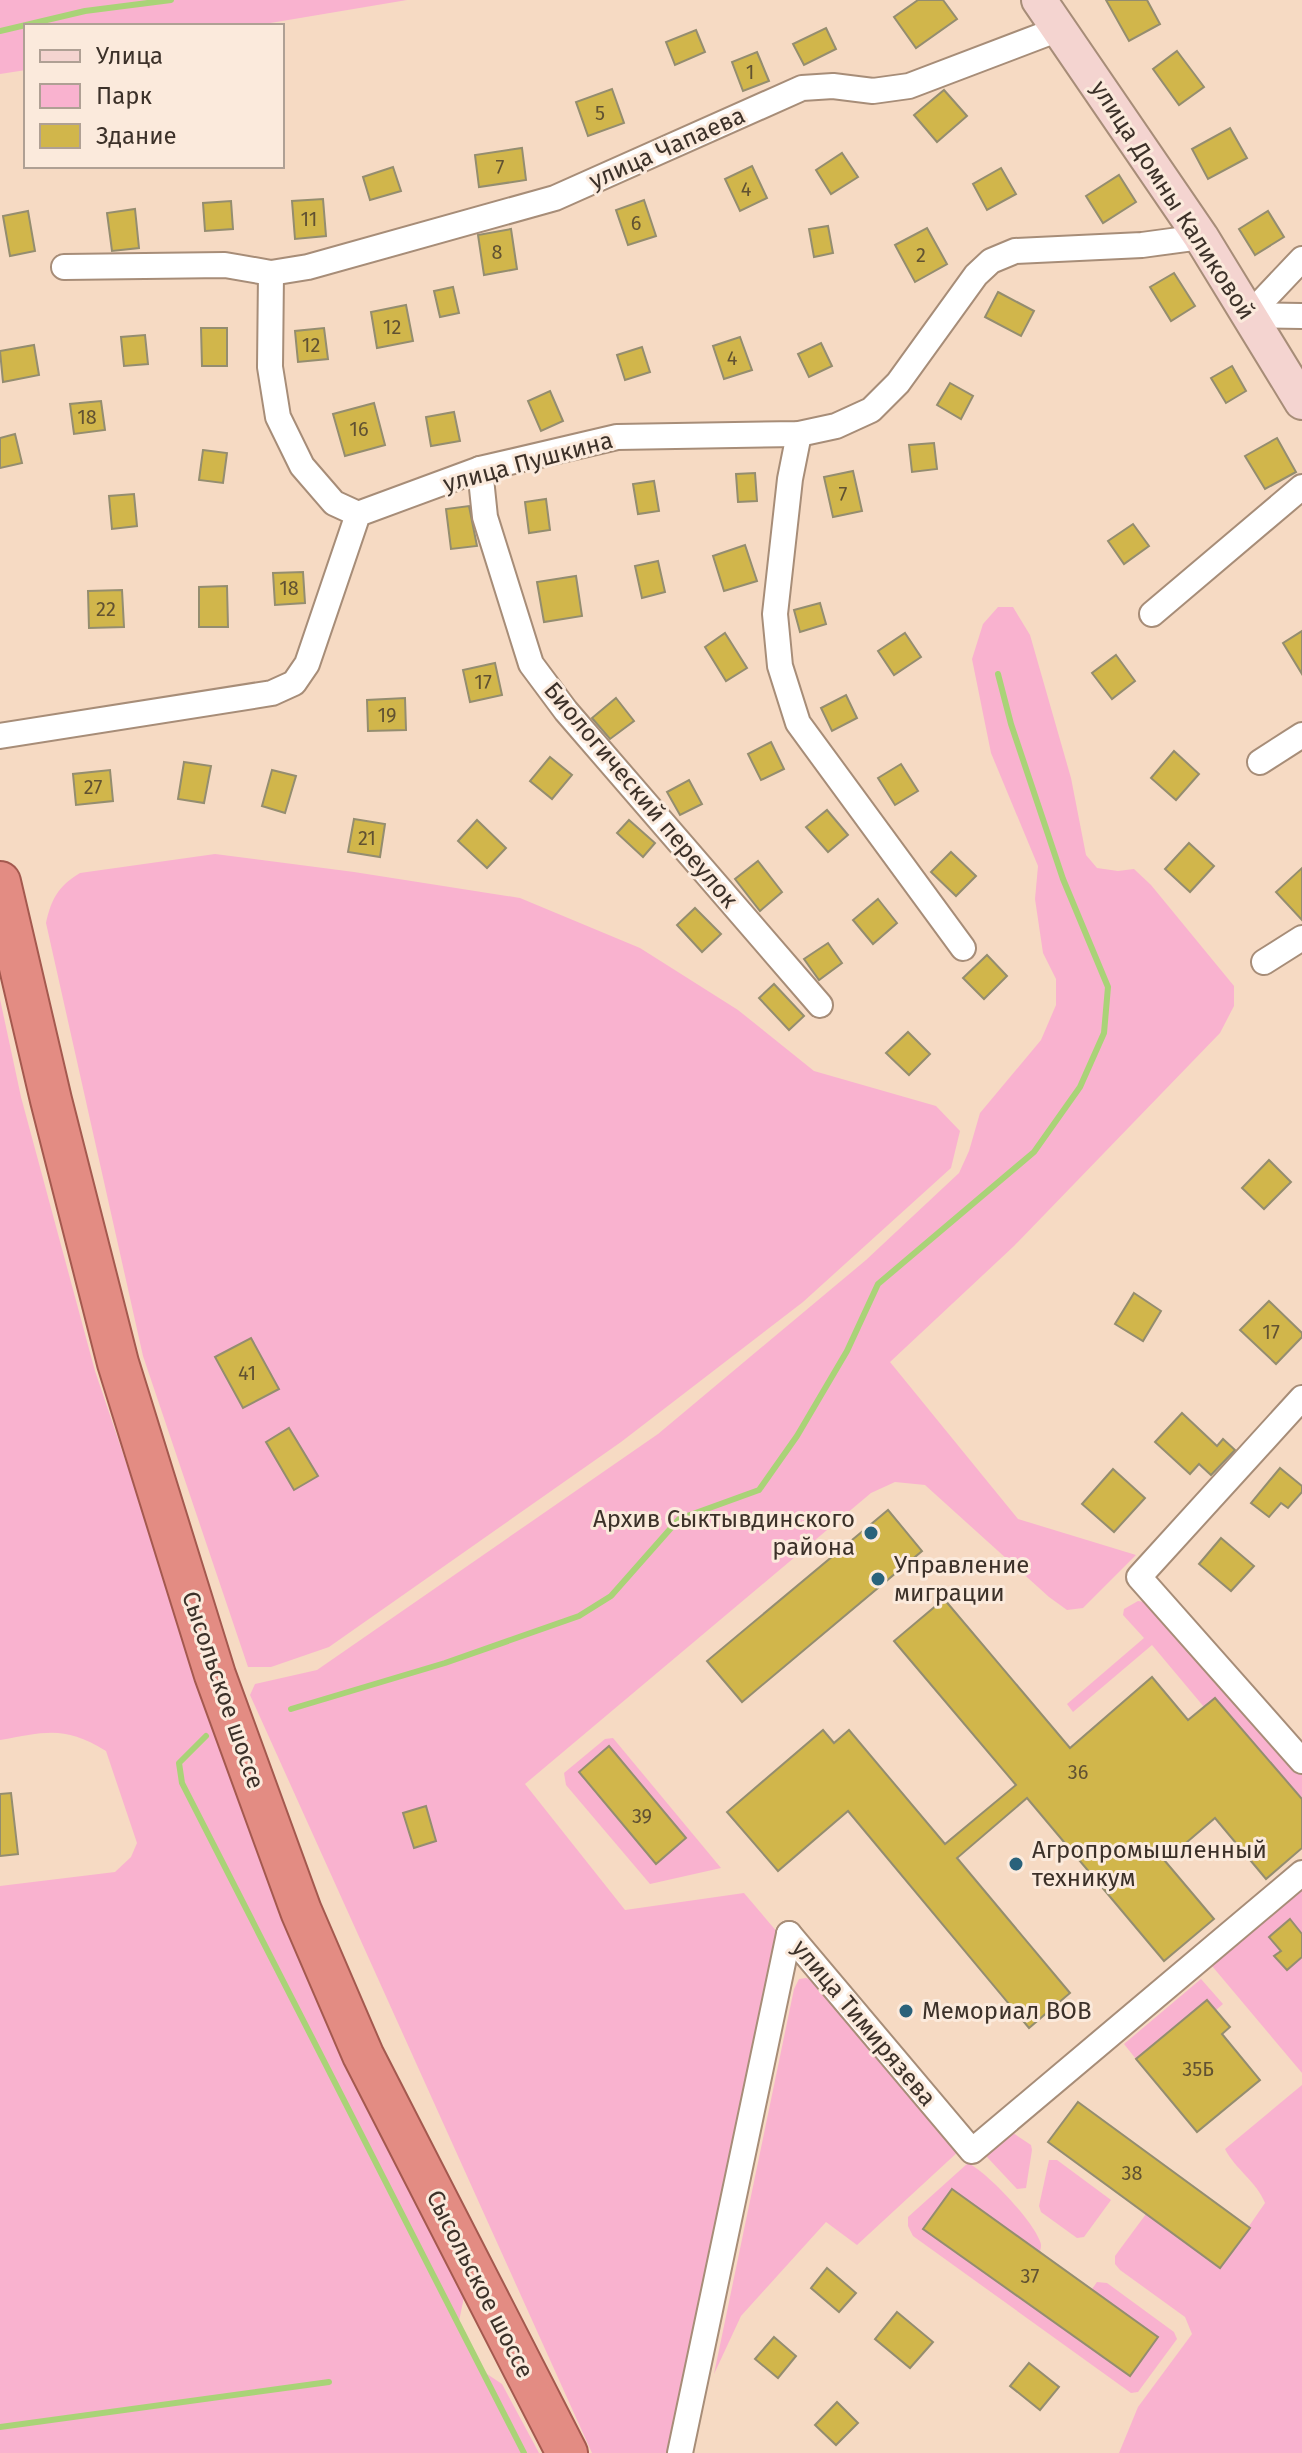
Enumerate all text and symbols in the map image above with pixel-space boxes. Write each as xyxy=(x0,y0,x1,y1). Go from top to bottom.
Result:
legend xyxy=(24,24,284,168)
text: Улица xyxy=(96,42,163,70)
house number: 1 xyxy=(746,60,754,84)
street label: улица Домны Каликовой xyxy=(1085,75,1261,325)
text: Парк xyxy=(96,82,153,110)
street label: улица Чапаева xyxy=(585,101,749,195)
house number: 5 xyxy=(595,101,605,125)
text: Здание xyxy=(96,122,177,150)
house number: 7 xyxy=(496,155,505,179)
house number: 4 xyxy=(741,177,752,201)
house number: 11 xyxy=(300,207,318,231)
house number: 6 xyxy=(631,211,641,235)
house number: 8 xyxy=(491,240,503,264)
house number: 2 xyxy=(916,243,926,267)
house number: 12 xyxy=(383,315,401,339)
house number: 12 xyxy=(302,333,320,357)
house number: 4 xyxy=(727,346,738,370)
house number: 18 xyxy=(77,405,97,429)
house number: 16 xyxy=(349,417,369,441)
street label: улица Пушкина xyxy=(440,426,616,498)
house number: 7 xyxy=(839,482,848,506)
house number: 18 xyxy=(279,576,299,600)
house number: 22 xyxy=(96,597,116,621)
house number: 17 xyxy=(474,670,492,694)
street label: Биологический переулок xyxy=(538,676,744,914)
house number: 19 xyxy=(377,703,397,727)
house number: 27 xyxy=(84,775,102,799)
house number: 21 xyxy=(358,826,376,850)
house number: 17 xyxy=(1262,1320,1280,1344)
house number: 41 xyxy=(238,1361,256,1385)
place label: Архив Сыктывдинского района xyxy=(593,1505,855,1561)
marker: Архив Сыктывдинского района xyxy=(862,1524,880,1542)
place label: Управление миграции xyxy=(894,1551,1029,1607)
marker: Управление миграции xyxy=(869,1570,887,1588)
street label: Сысольское шоссе xyxy=(176,1588,270,1792)
house number: 36 xyxy=(1068,1760,1088,1784)
house number: 39 xyxy=(632,1804,652,1828)
place label: Агропромышленный техникум xyxy=(1032,1836,1267,1892)
marker: Агропромышленный техникум xyxy=(1007,1855,1025,1873)
street label: улица Тимирязева xyxy=(786,1934,942,2112)
place label: Мемориал ВОВ xyxy=(922,1997,1092,2025)
marker: Мемориал ВОВ xyxy=(897,2002,915,2020)
house number: 35Б xyxy=(1182,2057,1214,2081)
house number: 38 xyxy=(1122,2161,1143,2185)
street label: Сысольское шоссе xyxy=(421,2185,539,2383)
house number: 37 xyxy=(1021,2264,1039,2288)

